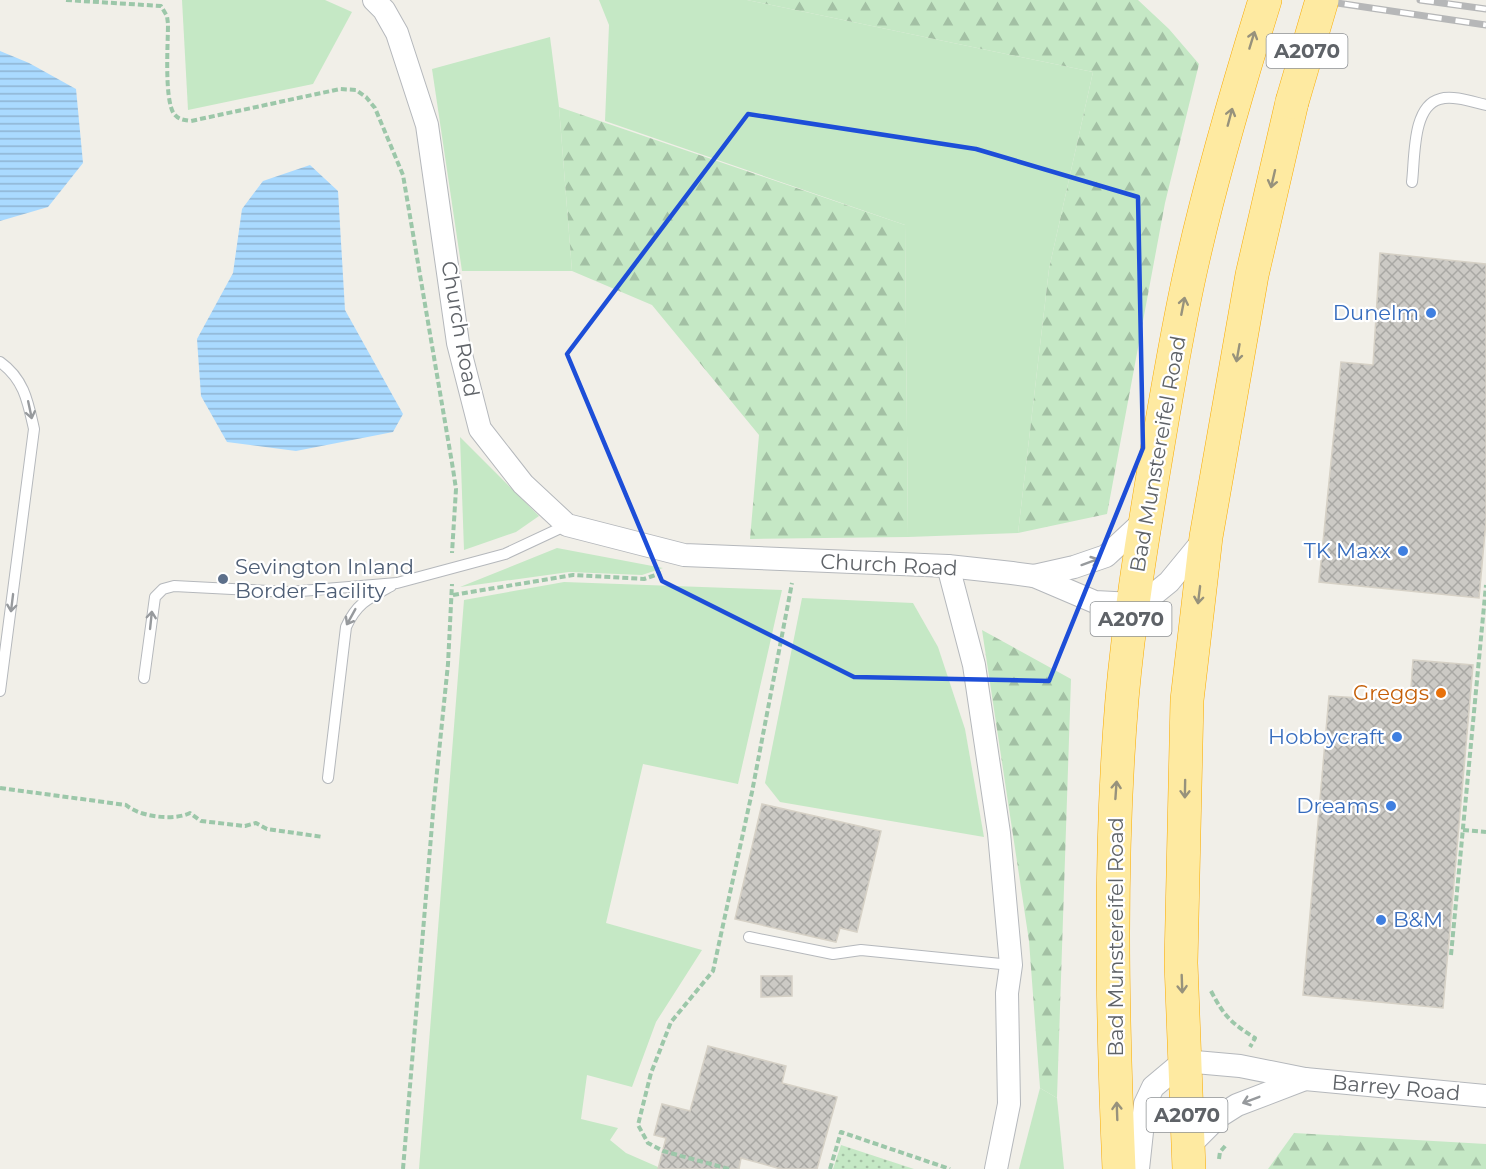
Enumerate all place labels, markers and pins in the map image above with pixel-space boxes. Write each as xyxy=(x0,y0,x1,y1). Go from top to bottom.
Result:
place label: Dunelm xyxy=(1333,300,1419,325)
marker: Dunelm xyxy=(1424,306,1438,320)
place label: TK Maxx xyxy=(1304,538,1391,563)
marker: TK Maxx xyxy=(1396,544,1410,558)
place label: Sevington Inland Border Facility xyxy=(235,554,414,603)
marker: Sevington Inland Border Facility xyxy=(216,572,230,586)
place label: Greggs xyxy=(1353,680,1429,705)
marker: Greggs xyxy=(1434,686,1448,700)
place label: Hobbycraft xyxy=(1268,724,1385,749)
marker: Hobbycraft xyxy=(1390,730,1404,744)
place label: Dreams xyxy=(1296,793,1379,818)
marker: Dreams xyxy=(1384,799,1398,813)
place label: B&M xyxy=(1393,907,1443,932)
marker: B&M xyxy=(1374,913,1388,927)

